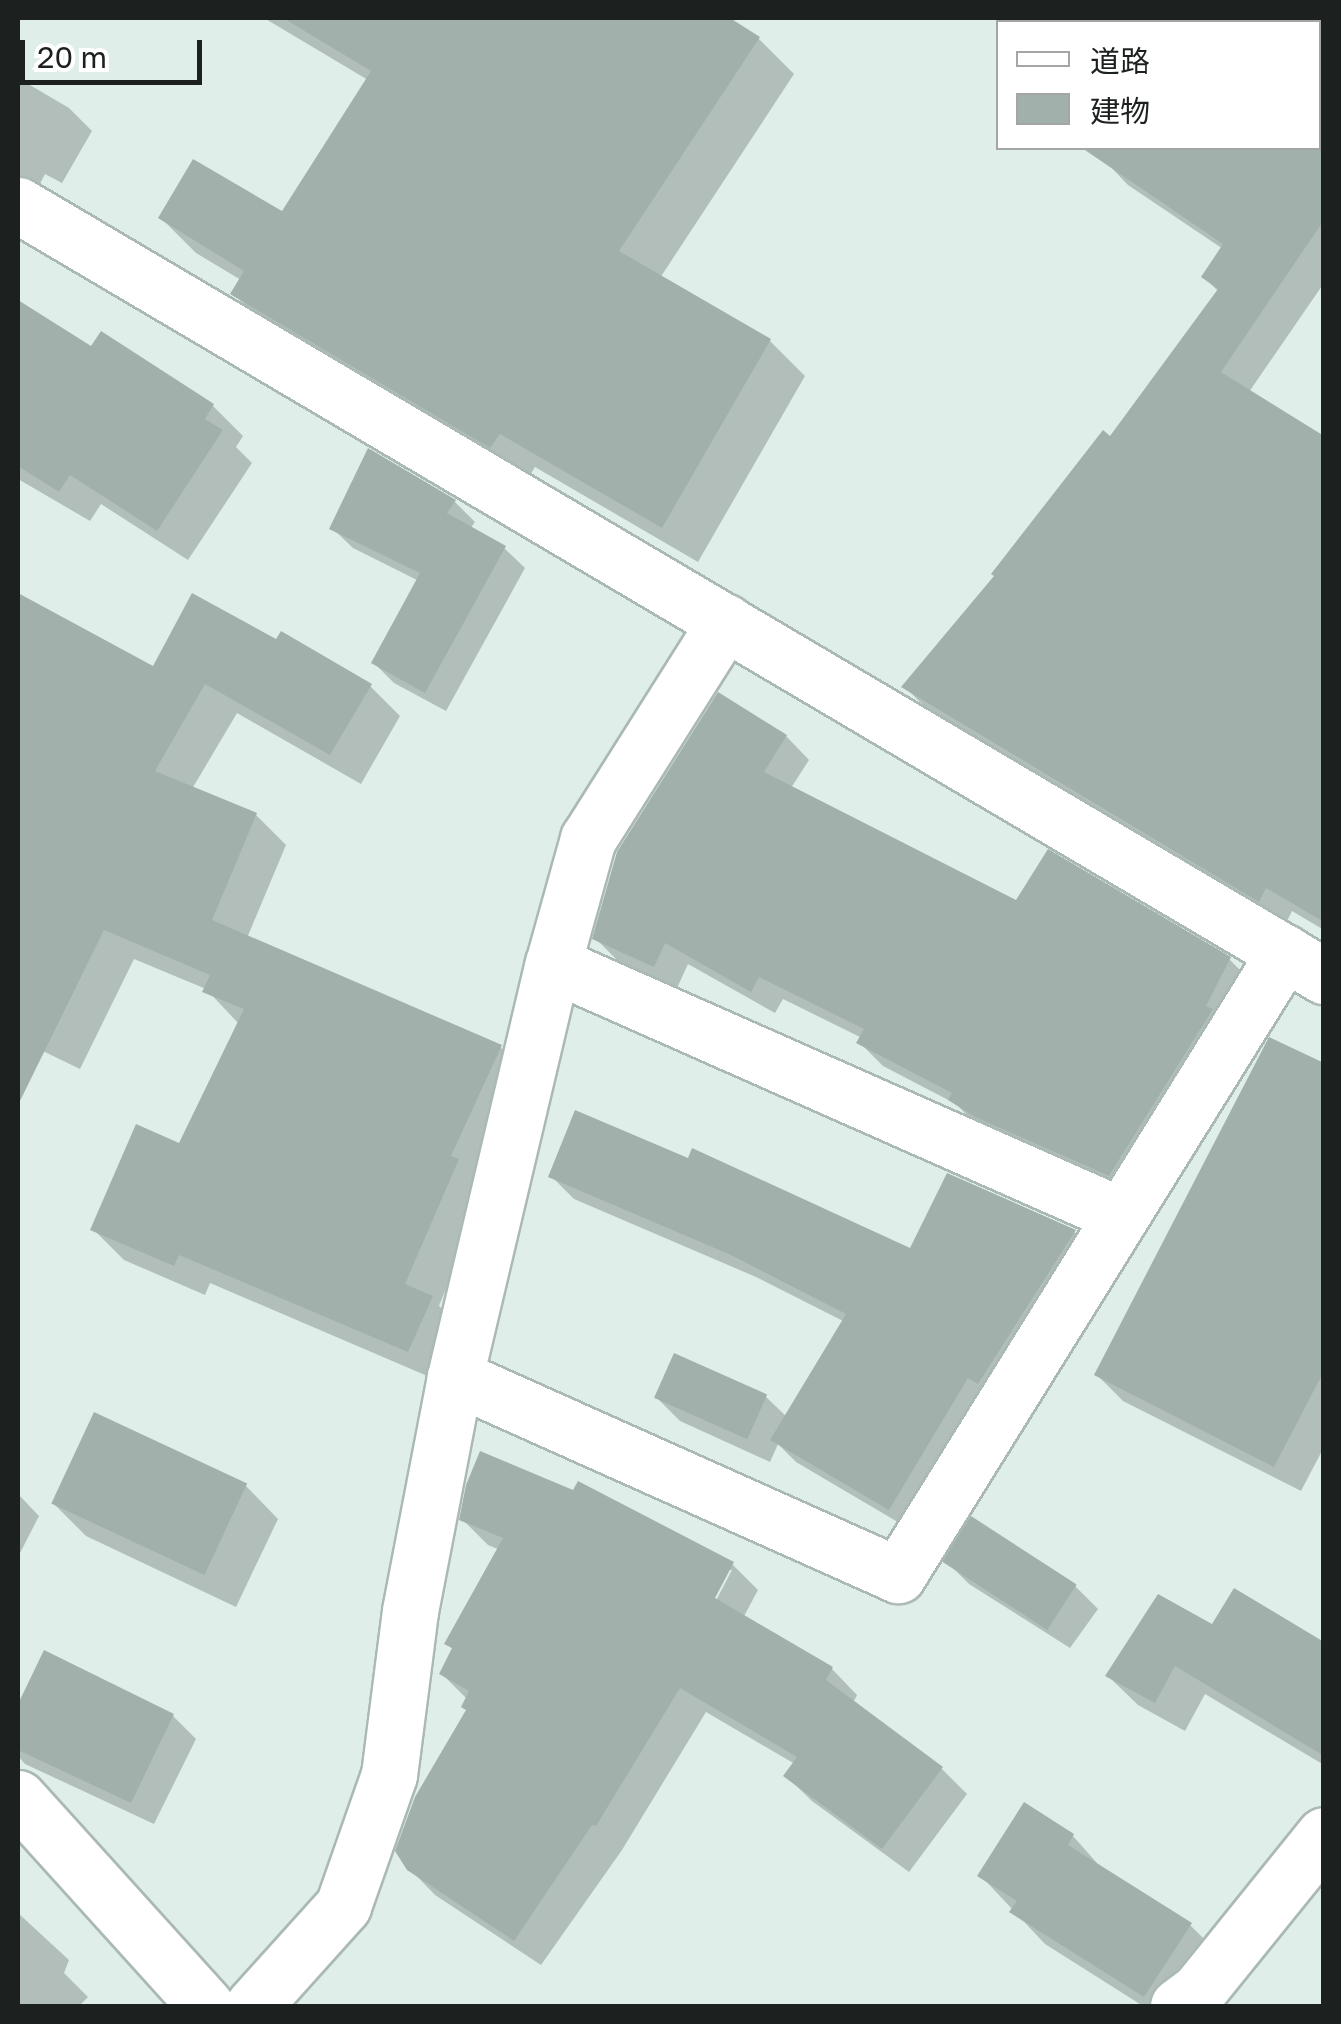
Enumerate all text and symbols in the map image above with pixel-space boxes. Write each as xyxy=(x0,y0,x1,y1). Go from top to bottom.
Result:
scale bar xyxy=(25,20,208,82)
legend xyxy=(996,20,1321,150)
text: 20 m xyxy=(37,39,107,75)
text: 道路 xyxy=(1090,43,1150,79)
text: 建物 xyxy=(1090,93,1150,129)

